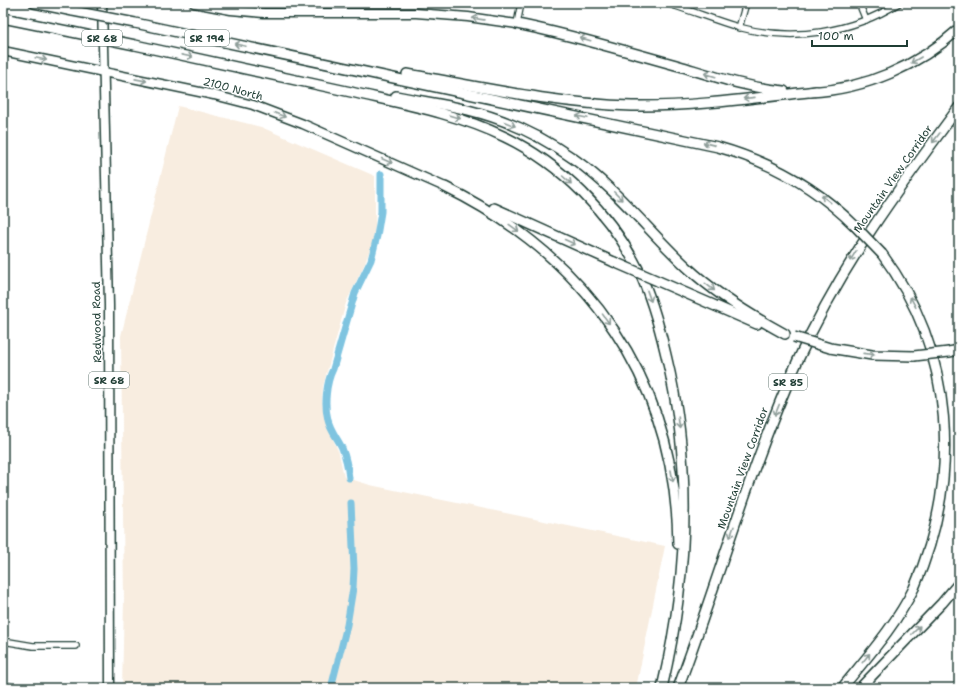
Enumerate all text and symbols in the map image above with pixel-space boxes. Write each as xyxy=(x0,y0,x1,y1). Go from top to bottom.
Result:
one-way arrow xyxy=(472,15,485,23)
scale bar xyxy=(812,22,907,48)
text: 100 m xyxy=(818,28,854,44)
road number: SR 68 xyxy=(82,30,122,46)
road number: SR 194 xyxy=(185,30,229,46)
one-way arrow xyxy=(579,35,592,43)
one-way arrow xyxy=(234,41,247,49)
one-way arrow xyxy=(180,52,193,60)
one-way arrow xyxy=(34,56,47,64)
one-way arrow xyxy=(910,57,922,65)
one-way arrow xyxy=(704,71,717,78)
street label: 2100 North xyxy=(201,74,265,104)
one-way arrow xyxy=(134,76,147,84)
one-way arrow xyxy=(743,95,756,102)
one-way arrow xyxy=(274,112,286,120)
one-way arrow xyxy=(576,113,589,121)
one-way arrow xyxy=(448,114,461,121)
one-way arrow xyxy=(504,121,516,129)
street label: Mountain View Corridor xyxy=(850,122,936,236)
one-way arrow xyxy=(931,133,940,144)
one-way arrow xyxy=(703,140,716,148)
one-way arrow xyxy=(381,158,393,166)
one-way arrow xyxy=(562,175,573,184)
one-way arrow xyxy=(613,191,623,201)
one-way arrow xyxy=(821,195,832,204)
one-way arrow xyxy=(509,224,520,232)
one-way arrow xyxy=(564,239,576,246)
one-way arrow xyxy=(849,250,857,262)
street label: Redwood Road xyxy=(89,281,105,363)
one-way arrow xyxy=(705,283,716,291)
one-way arrow xyxy=(646,290,654,302)
one-way arrow xyxy=(908,296,916,308)
one-way arrow xyxy=(602,313,611,324)
one-way arrow xyxy=(862,351,875,358)
road number: SR 68 xyxy=(89,372,129,388)
road number: SR 85 xyxy=(769,374,807,390)
one-way arrow xyxy=(772,403,780,415)
street label: Mountain View Corridor xyxy=(714,405,772,531)
one-way arrow xyxy=(675,416,683,429)
one-way arrow xyxy=(668,469,676,482)
one-way arrow xyxy=(728,526,736,538)
one-way arrow xyxy=(912,625,921,635)
one-way arrow xyxy=(862,652,871,663)

